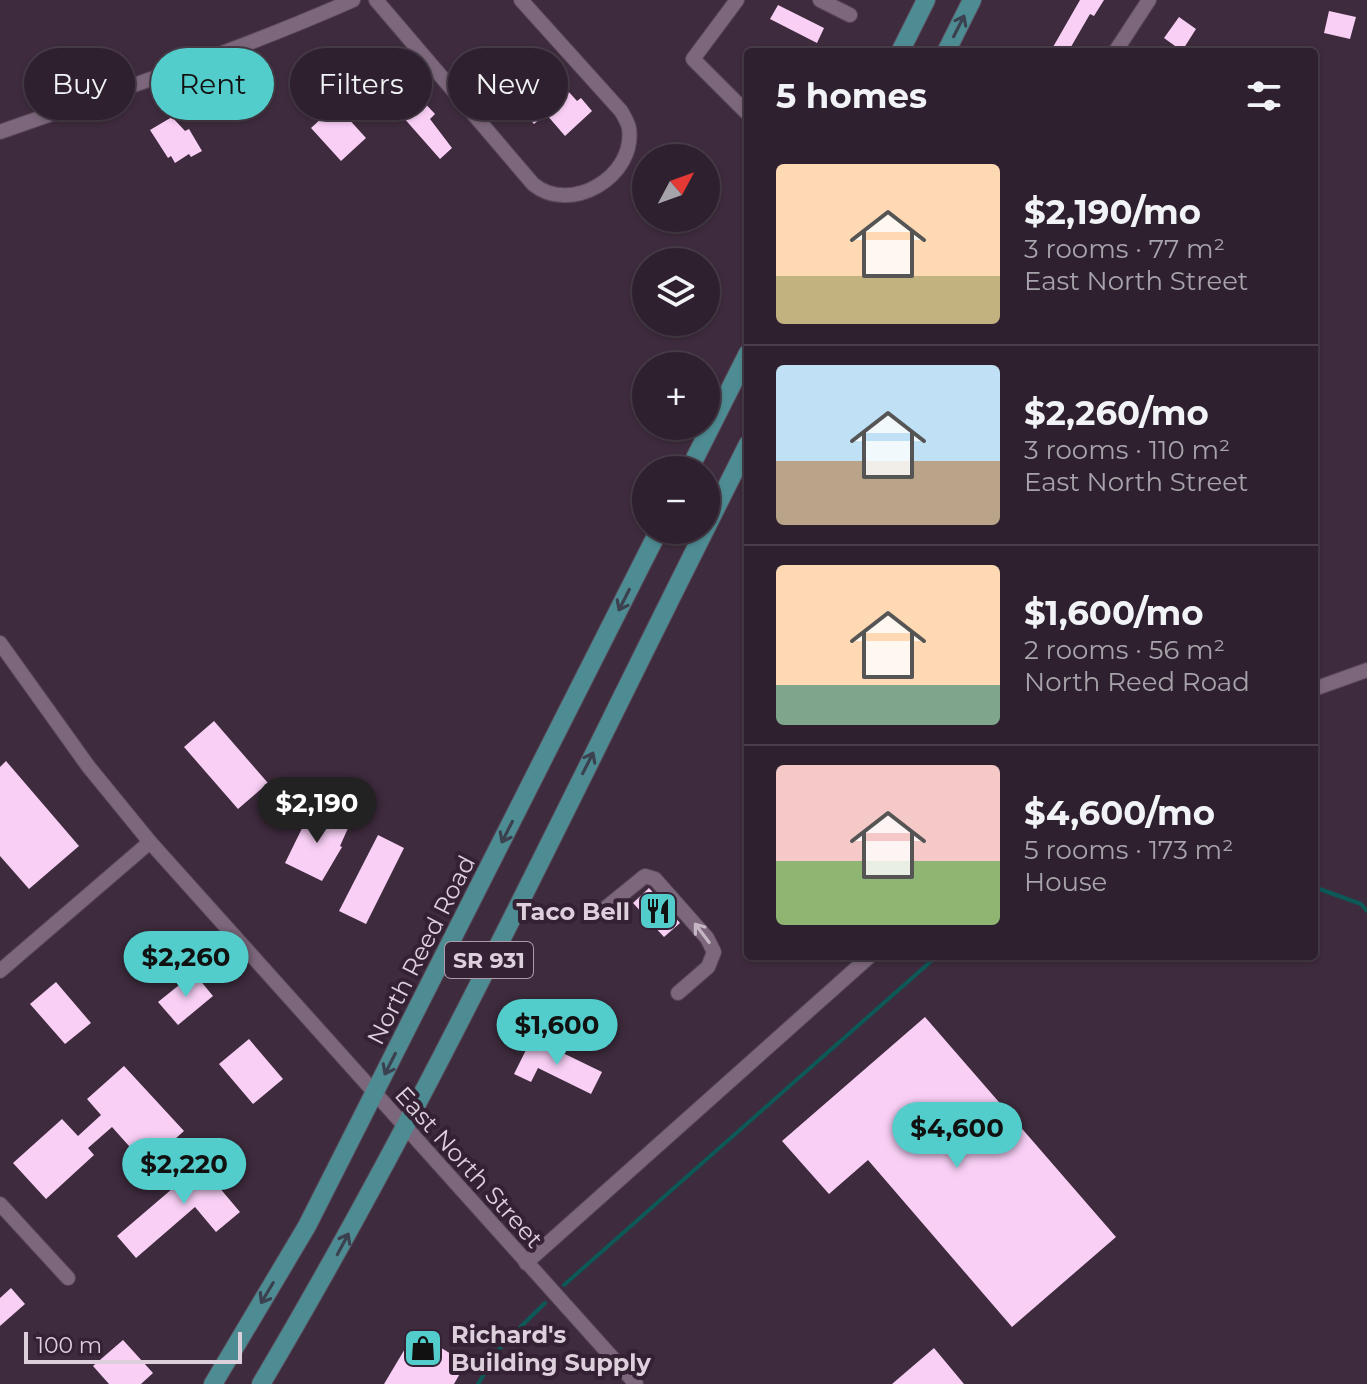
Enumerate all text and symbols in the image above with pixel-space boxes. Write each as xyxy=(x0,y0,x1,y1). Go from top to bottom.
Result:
one-way arrow xyxy=(952,15,967,38)
chip: Buy xyxy=(24,48,135,120)
chip: Rent xyxy=(151,48,274,120)
chip: Filters xyxy=(290,48,432,120)
chip: New xyxy=(448,48,568,120)
icon: filters xyxy=(1242,74,1286,118)
text: 5 homes xyxy=(776,75,927,117)
north arrow xyxy=(632,144,720,232)
map controls xyxy=(632,144,720,544)
text: $2,190/mo xyxy=(1024,191,1201,233)
icon: home xyxy=(840,196,936,292)
text: 3 rooms · 77 m² xyxy=(1024,233,1225,265)
button: layers xyxy=(632,248,720,336)
text: East North Street xyxy=(1024,265,1248,297)
button: + xyxy=(632,352,720,440)
text: $2,260/mo xyxy=(1024,392,1209,434)
icon: home xyxy=(840,397,936,493)
text: 3 rooms · 110 m² xyxy=(1024,434,1230,466)
button: − xyxy=(632,456,720,544)
text: East North Street xyxy=(1024,466,1248,498)
one-way arrow xyxy=(616,587,631,611)
text: $1,600/mo xyxy=(1024,592,1204,634)
icon: home xyxy=(840,597,936,693)
text: 2 rooms · 56 m² xyxy=(1024,634,1225,666)
text: North Reed Road xyxy=(1024,666,1250,698)
one-way arrow xyxy=(581,751,596,775)
pin: $2,190 xyxy=(252,777,382,845)
text: $2,190 xyxy=(276,787,358,819)
text: $4,600/mo xyxy=(1024,792,1215,834)
icon: home xyxy=(840,797,936,893)
one-way arrow xyxy=(499,819,515,843)
text: 5 rooms · 173 m² xyxy=(1024,834,1233,866)
street label: North Reed Road xyxy=(361,851,481,1049)
text: House xyxy=(1024,866,1107,898)
restaurant icon: Taco Bell xyxy=(637,890,679,932)
place label: Taco Bell xyxy=(516,897,630,926)
one-way arrow xyxy=(693,923,710,944)
pin: $2,260 xyxy=(121,931,251,999)
text: $2,260 xyxy=(142,941,230,973)
road number: SR 931 xyxy=(445,942,533,978)
pin: $1,600 xyxy=(492,999,622,1067)
text: $1,600 xyxy=(515,1009,599,1041)
one-way arrow xyxy=(382,1052,398,1076)
street label: East North Street xyxy=(389,1080,549,1254)
pin: $4,600 xyxy=(892,1102,1022,1170)
text: $4,600 xyxy=(910,1112,1004,1144)
pin: $2,220 xyxy=(119,1138,249,1206)
text: $2,220 xyxy=(140,1148,228,1180)
one-way arrow xyxy=(335,1233,351,1256)
one-way arrow xyxy=(259,1281,275,1304)
place label: Richard's Building Supply xyxy=(451,1320,652,1377)
shop icon: Richard's Building Supply xyxy=(402,1327,444,1369)
scale bar xyxy=(24,1328,242,1364)
text: 100 m xyxy=(36,1332,102,1359)

